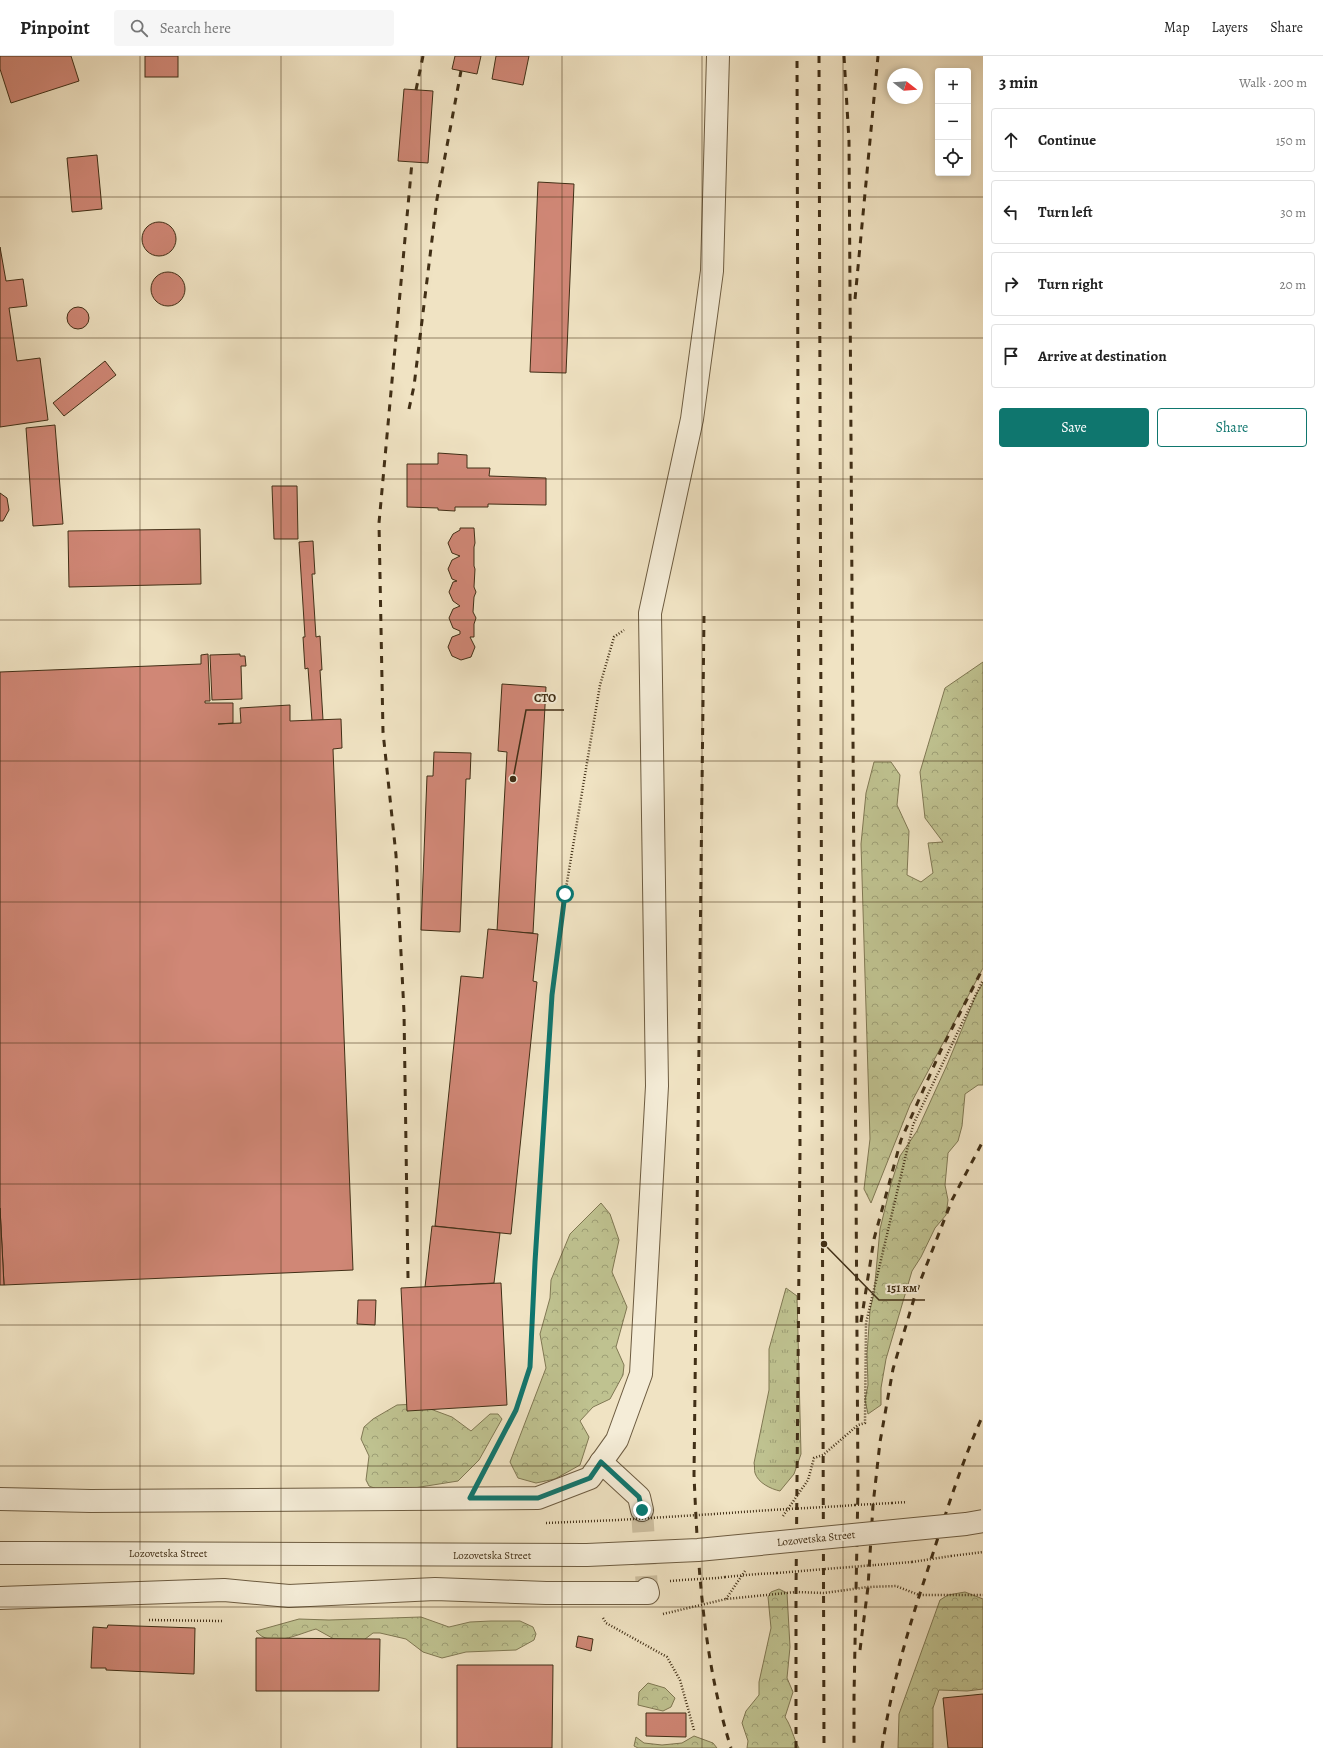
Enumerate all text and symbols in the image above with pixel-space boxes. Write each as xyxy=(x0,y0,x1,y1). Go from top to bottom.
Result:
search box xyxy=(114,10,394,46)
text: Pinpoint xyxy=(20,15,90,41)
icon: search xyxy=(128,17,150,39)
text: Search here xyxy=(160,18,231,38)
text: Map xyxy=(1164,18,1190,37)
text: Layers xyxy=(1212,18,1248,37)
text: Share xyxy=(1270,18,1303,37)
north arrow xyxy=(887,68,923,104)
map controls xyxy=(935,68,971,176)
button: + xyxy=(935,68,971,104)
text: 3 min xyxy=(999,71,1038,94)
text: Walk · 200 m xyxy=(1239,74,1307,91)
button: − xyxy=(935,104,971,140)
icon: ahead xyxy=(1000,129,1022,151)
text: Continue xyxy=(1038,130,1096,150)
text: 150 m xyxy=(1276,132,1306,149)
button: locate xyxy=(935,140,971,176)
icon: left xyxy=(1000,201,1022,223)
text: Turn left xyxy=(1038,202,1093,222)
text: 30 m xyxy=(1280,204,1306,221)
icon: right xyxy=(1000,273,1022,295)
text: Turn right xyxy=(1038,274,1103,294)
text: 20 m xyxy=(1280,276,1306,293)
icon: arrive xyxy=(1000,345,1022,367)
text: Arrive at destination xyxy=(1038,346,1167,366)
button: Save xyxy=(999,408,1149,447)
button: Share xyxy=(1157,408,1307,447)
callout: СТО xyxy=(526,686,564,710)
text: СТО xyxy=(534,690,556,706)
route start xyxy=(556,885,574,903)
callout: 151 км xyxy=(879,1276,925,1300)
text: 151 км xyxy=(887,1280,917,1296)
route end xyxy=(633,1501,651,1519)
street label: Lozovetska Street xyxy=(776,1527,856,1550)
street label: Lozovetska Street xyxy=(129,1546,208,1561)
street label: Lozovetska Street xyxy=(453,1548,532,1563)

